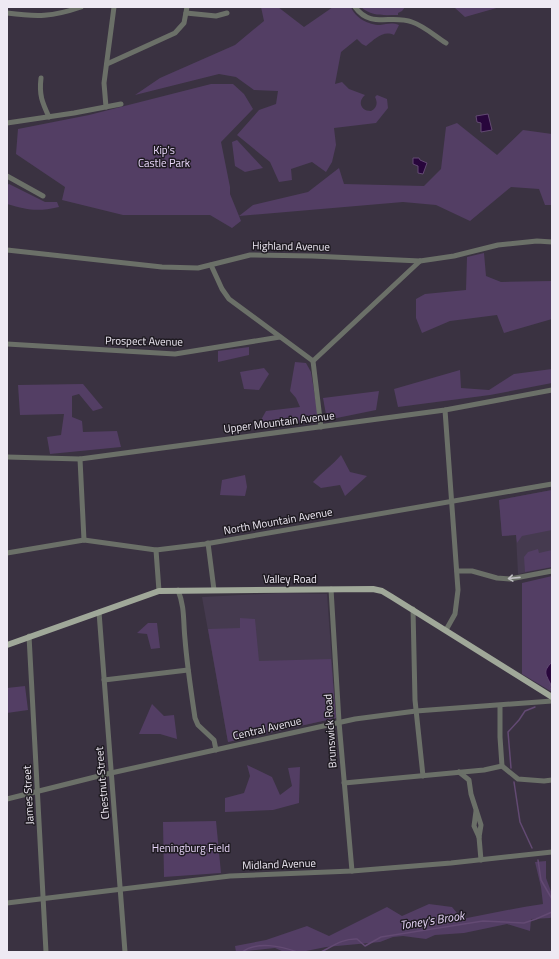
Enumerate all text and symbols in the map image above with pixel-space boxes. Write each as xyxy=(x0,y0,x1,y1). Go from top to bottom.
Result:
park label: Kip's Castle Park xyxy=(138,142,191,171)
street label: Highland Avenue xyxy=(252,237,331,255)
street label: Prospect Avenue xyxy=(105,332,184,350)
street label: Upper Mountain Avenue xyxy=(223,407,336,437)
street label: North Mountain Avenue xyxy=(222,503,334,538)
street label: Valley Road xyxy=(263,571,317,587)
one-way arrow xyxy=(508,575,521,582)
street label: Brunswick Road xyxy=(319,693,341,769)
street label: Central Avenue xyxy=(231,712,303,744)
street label: Chestnut Street xyxy=(91,746,113,820)
street label: James Street xyxy=(18,765,38,825)
park label: Heningburg Field xyxy=(152,840,230,856)
street label: Midland Avenue xyxy=(242,855,317,873)
water label: Toney's Brook xyxy=(398,905,467,934)

